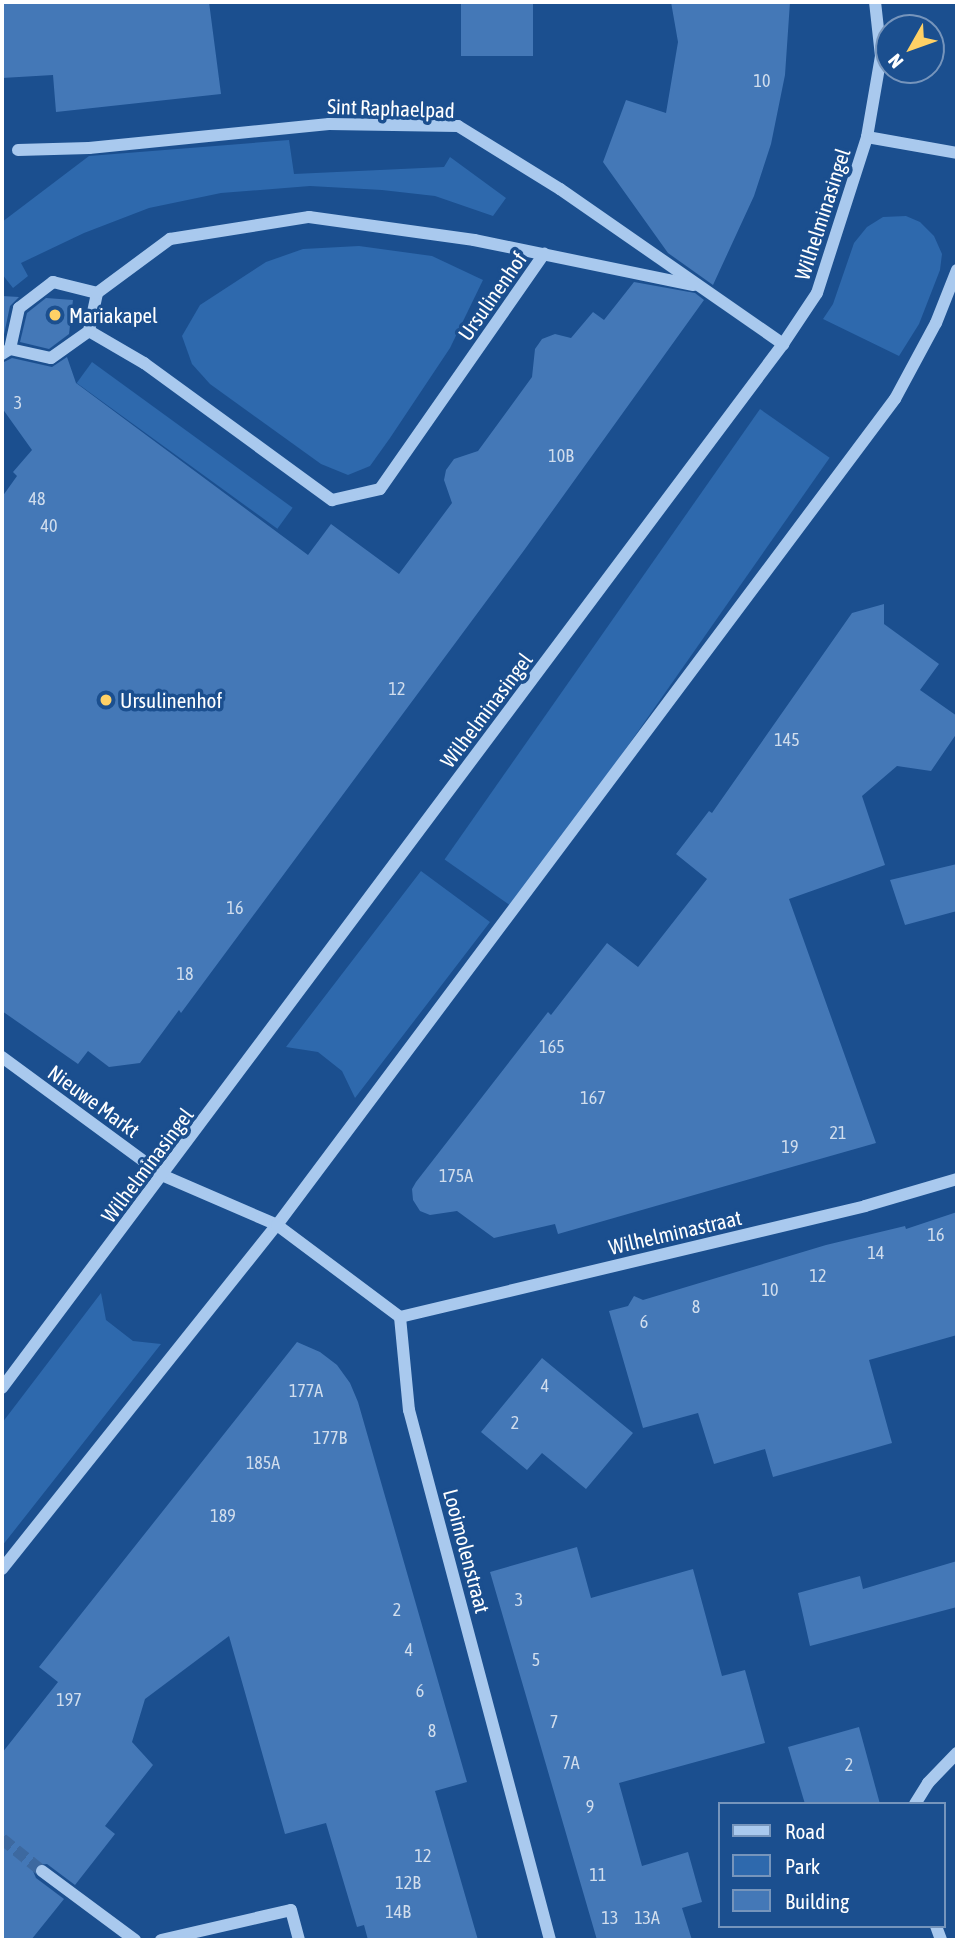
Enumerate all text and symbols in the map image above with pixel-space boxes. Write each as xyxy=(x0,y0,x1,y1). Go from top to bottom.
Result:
north arrow xyxy=(875,14,945,84)
text: N xyxy=(883,50,907,73)
house number: 10 xyxy=(754,70,770,92)
street label: Sint Raphaelpad xyxy=(327,93,455,123)
street label: Wilhelminasingel xyxy=(789,145,855,283)
street label: Ursulinenhof xyxy=(452,247,532,345)
place label: Mariakapel xyxy=(69,302,158,328)
marker: Mariakapel xyxy=(47,307,63,323)
house number: 3 xyxy=(14,392,22,414)
house number: 10B xyxy=(548,445,574,467)
house number: 48 xyxy=(29,488,45,510)
house number: 40 xyxy=(41,515,57,537)
street label: Wilhelminasingel xyxy=(435,648,537,772)
house number: 12 xyxy=(389,678,405,700)
place label: Ursulinenhof xyxy=(120,687,222,713)
marker: Ursulinenhof xyxy=(98,692,114,708)
house number: 145 xyxy=(774,729,800,751)
house number: 16 xyxy=(227,897,243,919)
house number: 18 xyxy=(177,963,193,985)
house number: 165 xyxy=(539,1036,565,1058)
street label: Nieuwe Markt xyxy=(43,1059,145,1143)
house number: 167 xyxy=(580,1087,606,1109)
street label: Wilhelminasingel xyxy=(96,1103,198,1227)
house number: 21 xyxy=(830,1122,846,1144)
house number: 19 xyxy=(782,1136,798,1158)
house number: 175A xyxy=(439,1165,473,1187)
street label: Wilhelminastraat xyxy=(606,1204,744,1260)
house number: 16 xyxy=(928,1224,944,1246)
house number: 14 xyxy=(868,1242,884,1264)
house number: 12 xyxy=(810,1265,826,1287)
house number: 10 xyxy=(762,1279,778,1301)
house number: 8 xyxy=(692,1296,700,1318)
house number: 6 xyxy=(640,1311,648,1333)
house number: 4 xyxy=(541,1375,549,1397)
house number: 177A xyxy=(289,1380,323,1402)
house number: 2 xyxy=(511,1412,519,1434)
house number: 177B xyxy=(313,1427,347,1449)
house number: 185A xyxy=(246,1452,280,1474)
street label: Looimolenstraat xyxy=(438,1486,496,1616)
house number: 189 xyxy=(210,1505,236,1527)
house number: 3 xyxy=(515,1589,523,1611)
house number: 2 xyxy=(393,1599,401,1621)
house number: 4 xyxy=(405,1639,413,1661)
house number: 5 xyxy=(532,1649,540,1671)
house number: 6 xyxy=(416,1680,424,1702)
house number: 197 xyxy=(56,1689,82,1711)
house number: 7 xyxy=(550,1711,558,1733)
house number: 8 xyxy=(428,1720,436,1742)
house number: 7A xyxy=(562,1752,580,1774)
house number: 2 xyxy=(845,1754,853,1776)
house number: 9 xyxy=(586,1796,594,1818)
legend xyxy=(718,1802,945,1928)
text: Road xyxy=(785,1819,825,1843)
house number: 12 xyxy=(415,1845,431,1867)
text: Park xyxy=(785,1854,820,1878)
house number: 11 xyxy=(590,1864,606,1886)
house number: 12B xyxy=(395,1872,421,1894)
text: Building xyxy=(785,1889,849,1913)
house number: 14B xyxy=(385,1901,411,1923)
house number: 13 xyxy=(602,1907,618,1929)
house number: 13A xyxy=(634,1907,660,1929)

